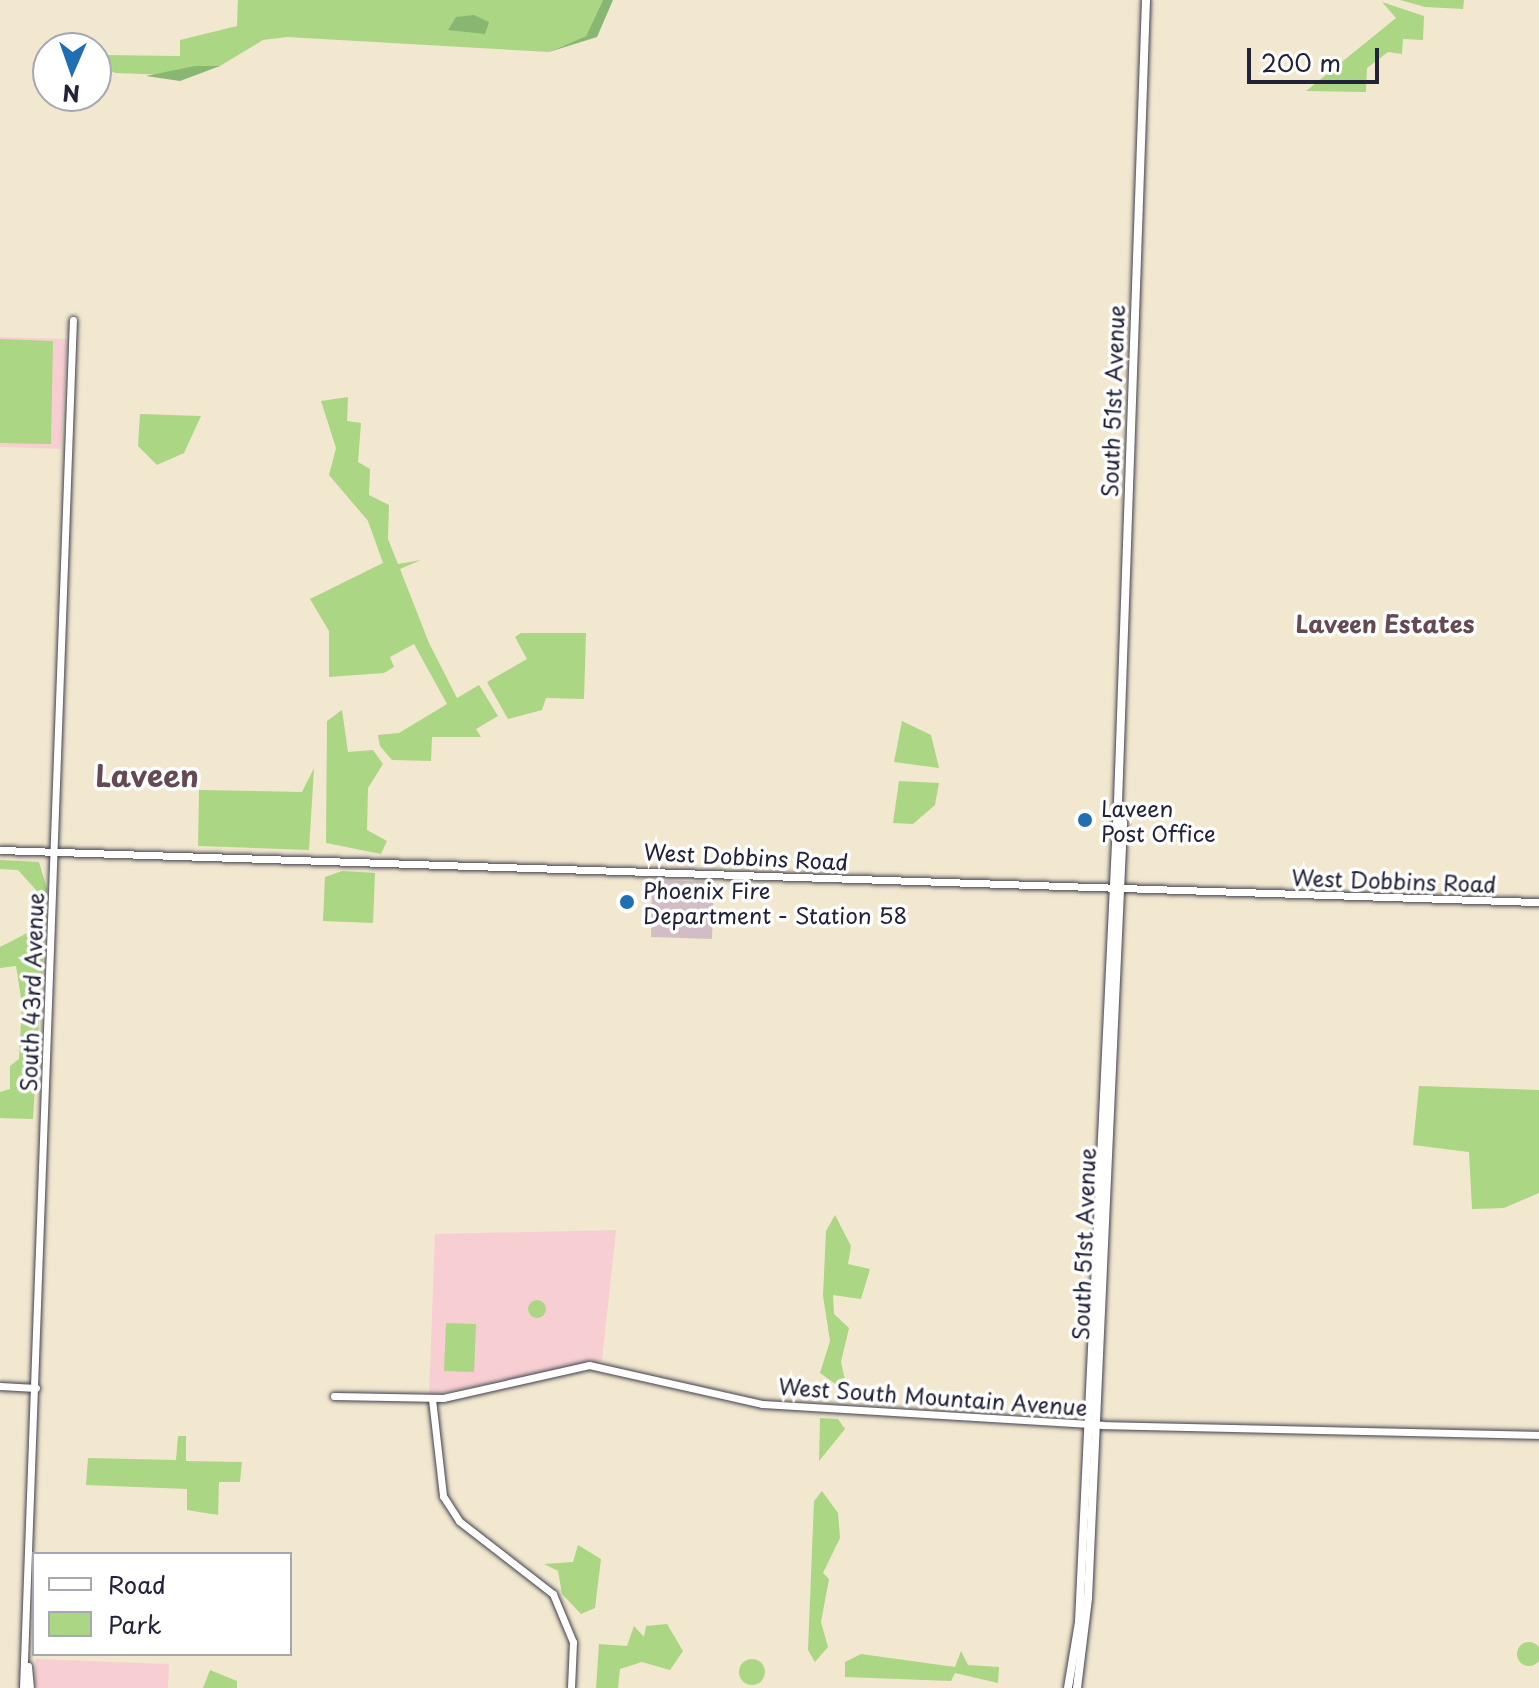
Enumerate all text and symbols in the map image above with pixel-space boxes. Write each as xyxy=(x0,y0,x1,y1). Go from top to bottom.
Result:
north arrow xyxy=(32,32,112,112)
scale bar xyxy=(1251,32,1383,82)
text: 200 m xyxy=(1261,44,1341,80)
text: N xyxy=(62,78,81,111)
street label: South 51st Avenue xyxy=(1095,304,1129,498)
district label: Laveen Estates xyxy=(1294,610,1476,638)
district label: Laveen xyxy=(95,757,199,793)
place label: Laveen Post Office xyxy=(1101,794,1216,846)
marker: Laveen Post Office xyxy=(1076,811,1094,829)
street label: West Dobbins Road xyxy=(643,837,849,875)
street label: West Dobbins Road xyxy=(1291,863,1497,897)
place label: Phoenix Fire Department - Station 58 xyxy=(643,876,907,928)
street label: South 43rd Avenue xyxy=(14,891,48,1093)
marker: Phoenix Fire Department - Station 58 xyxy=(618,893,636,911)
street label: South 51st Avenue xyxy=(1066,1147,1100,1341)
street label: West South Mountain Avenue xyxy=(778,1372,1088,1420)
legend xyxy=(32,1552,292,1656)
text: Road xyxy=(108,1566,166,1602)
text: Park xyxy=(108,1606,162,1642)

